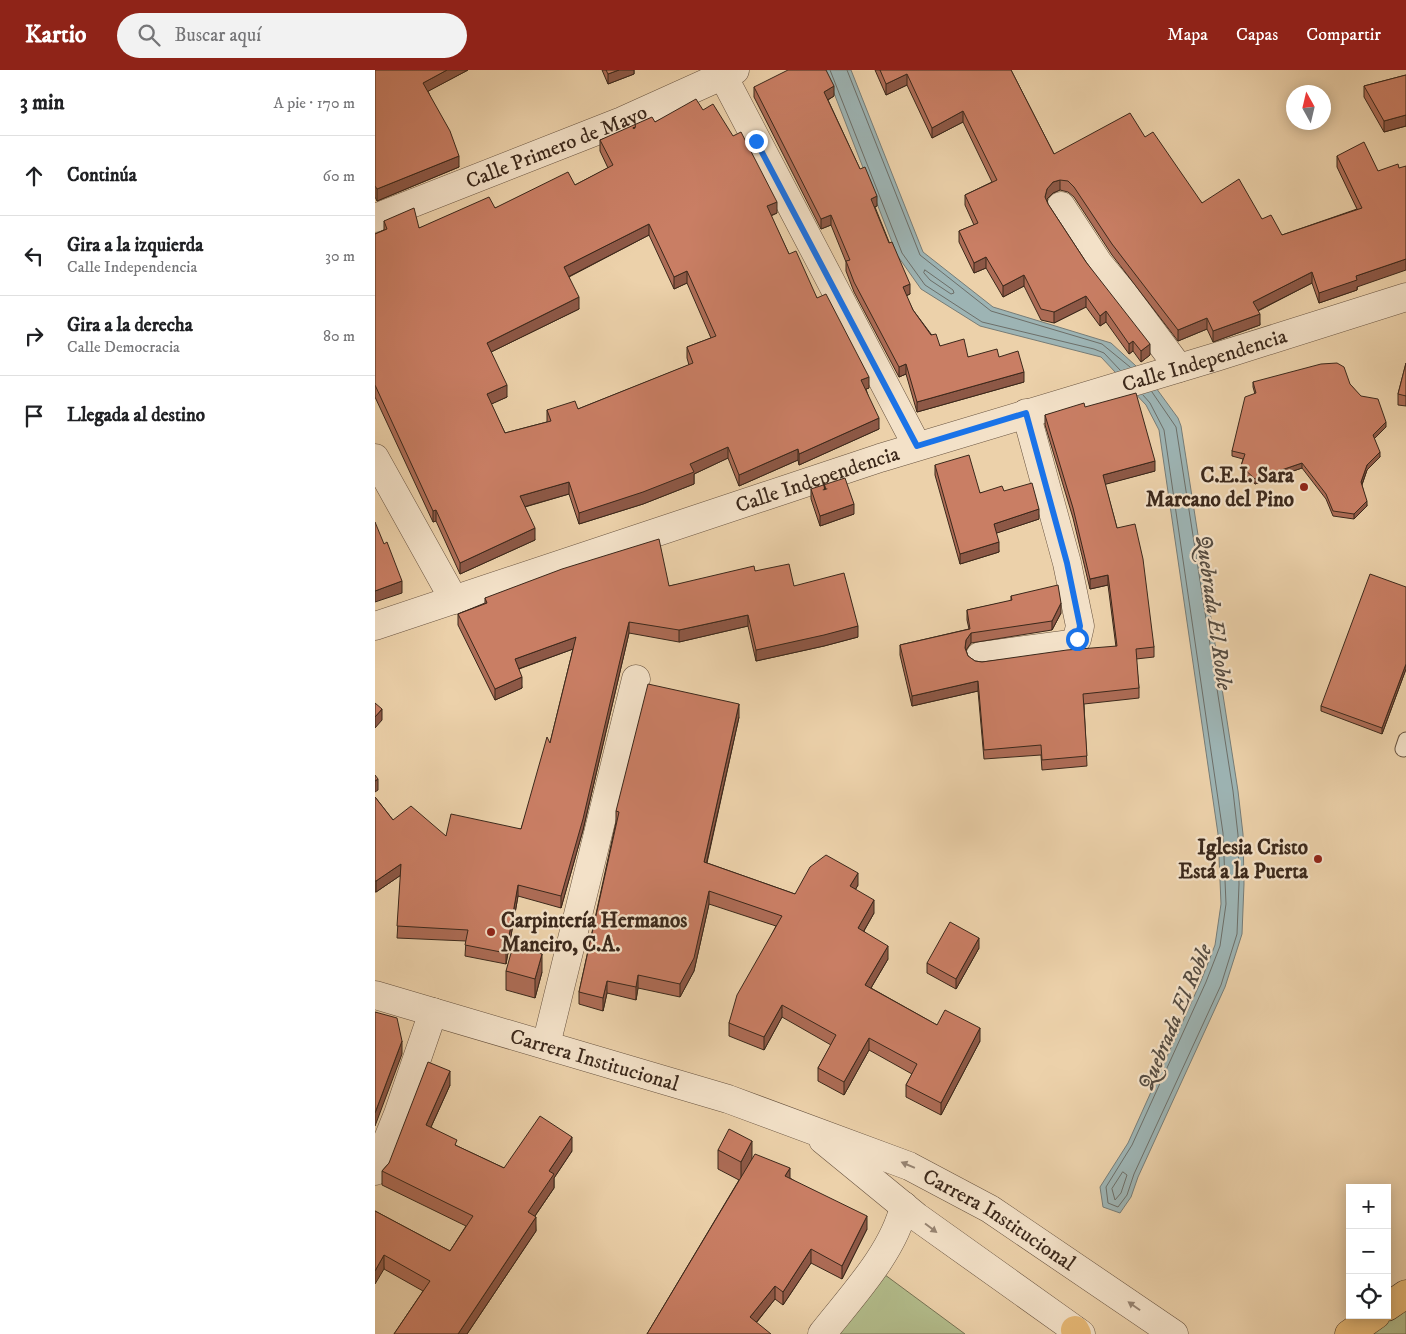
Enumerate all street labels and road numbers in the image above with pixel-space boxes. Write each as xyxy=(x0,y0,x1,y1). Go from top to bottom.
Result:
street label: Calle Primero de Mayo xyxy=(462,99,652,195)
street label: Calle Independencia xyxy=(1119,323,1290,399)
street label: Calle Independencia xyxy=(732,441,903,519)
street label: Carrera Institucional xyxy=(507,1023,683,1098)
street label: Carrera Institucional xyxy=(918,1164,1081,1278)

